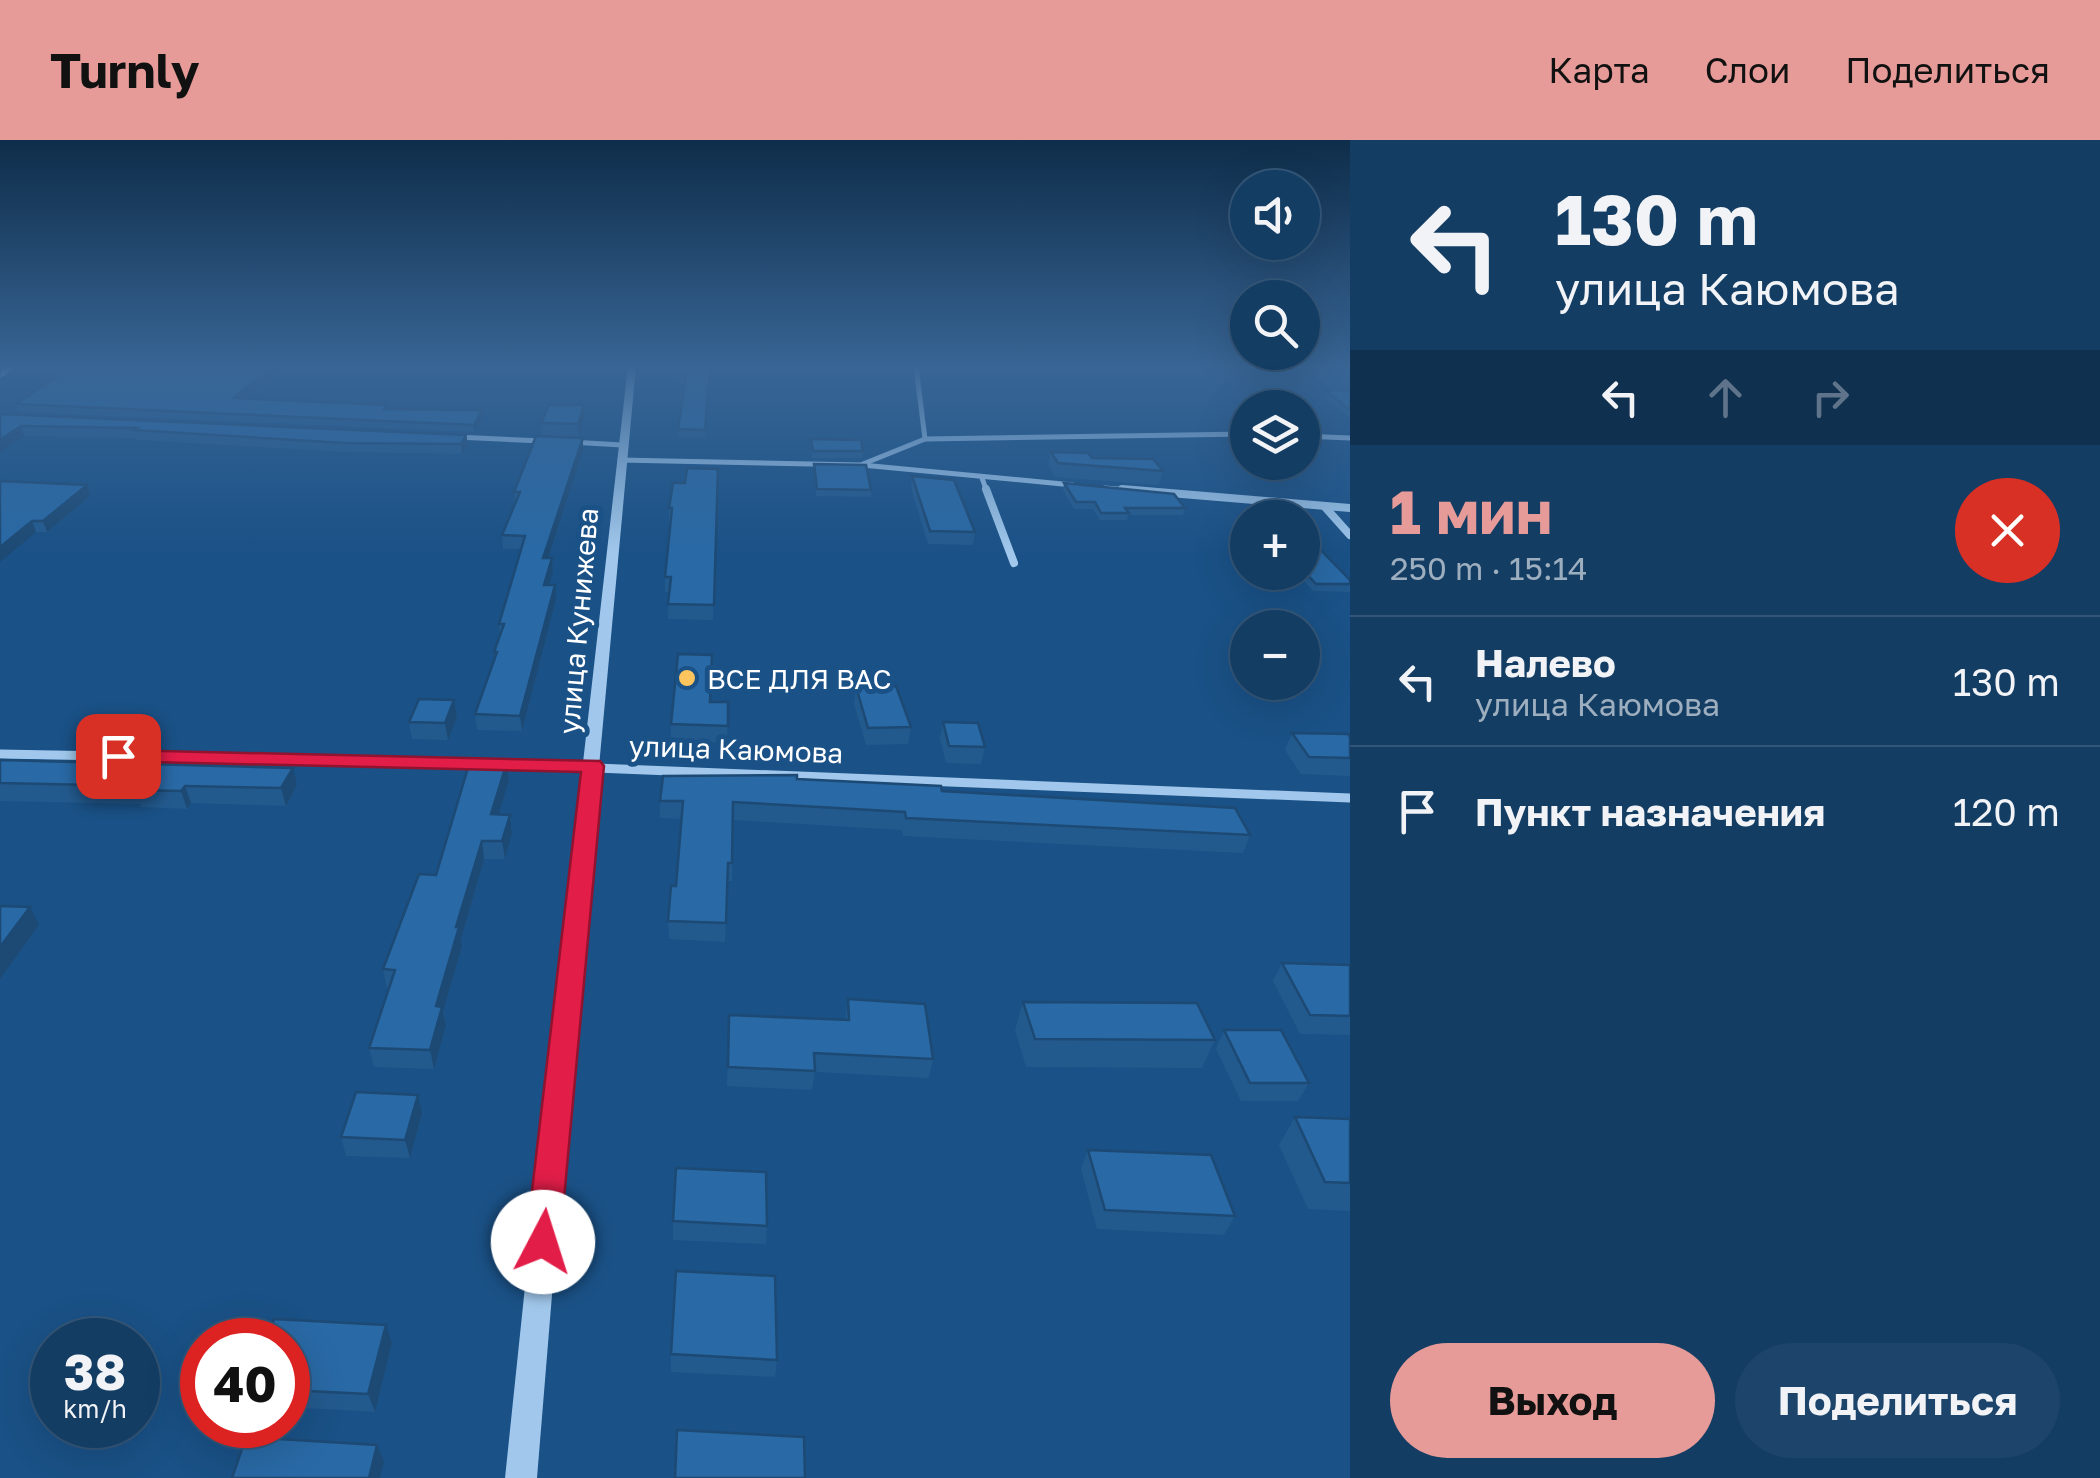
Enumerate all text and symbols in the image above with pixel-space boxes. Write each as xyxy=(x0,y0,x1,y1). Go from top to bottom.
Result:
text: Turnly xyxy=(50,41,200,99)
text: Карта xyxy=(1548,49,1650,91)
text: Слои xyxy=(1705,49,1790,91)
text: Поделиться xyxy=(1845,49,2050,91)
map controls xyxy=(1230,170,1320,700)
button: sound xyxy=(1230,170,1320,260)
text: 130 m xyxy=(1555,176,1758,260)
icon: left xyxy=(1390,180,1520,310)
text: улица Каюмова xyxy=(1555,261,1900,315)
button: search xyxy=(1230,280,1320,370)
icon: left xyxy=(1593,370,1648,425)
icon: ahead xyxy=(1698,370,1753,425)
icon: right xyxy=(1803,370,1858,425)
button: layers xyxy=(1230,390,1320,480)
text: 1 мин xyxy=(1390,475,1552,547)
button: close xyxy=(1955,478,2060,583)
button: + xyxy=(1230,500,1320,590)
street label: улица Кунижева xyxy=(552,506,604,736)
text: 250 m · 15:14 xyxy=(1390,549,1588,587)
button: − xyxy=(1230,610,1320,700)
text: Налево xyxy=(1475,640,1616,685)
icon: left xyxy=(1390,654,1445,709)
text: 130 m xyxy=(1953,659,2060,704)
place label: ВСЕ ДЛЯ ВАС xyxy=(707,662,892,695)
marker: ВСЕ ДЛЯ ВАС xyxy=(676,667,698,689)
text: улица Каюмова xyxy=(1475,685,1720,723)
pin xyxy=(76,714,161,799)
icon: arrive xyxy=(91,729,146,784)
street label: улица Каюмова xyxy=(628,729,844,769)
icon: arrive xyxy=(1390,784,1445,839)
text: Пункт назначения xyxy=(1475,789,1825,834)
text: 120 m xyxy=(1953,789,2060,834)
position arrow xyxy=(491,1190,595,1294)
speed limit sign: 40 xyxy=(180,1318,310,1448)
text: 38 xyxy=(64,1341,126,1401)
button: Выход xyxy=(1390,1343,1715,1458)
button: Поделиться xyxy=(1735,1343,2060,1458)
text: km/h xyxy=(63,1393,127,1424)

